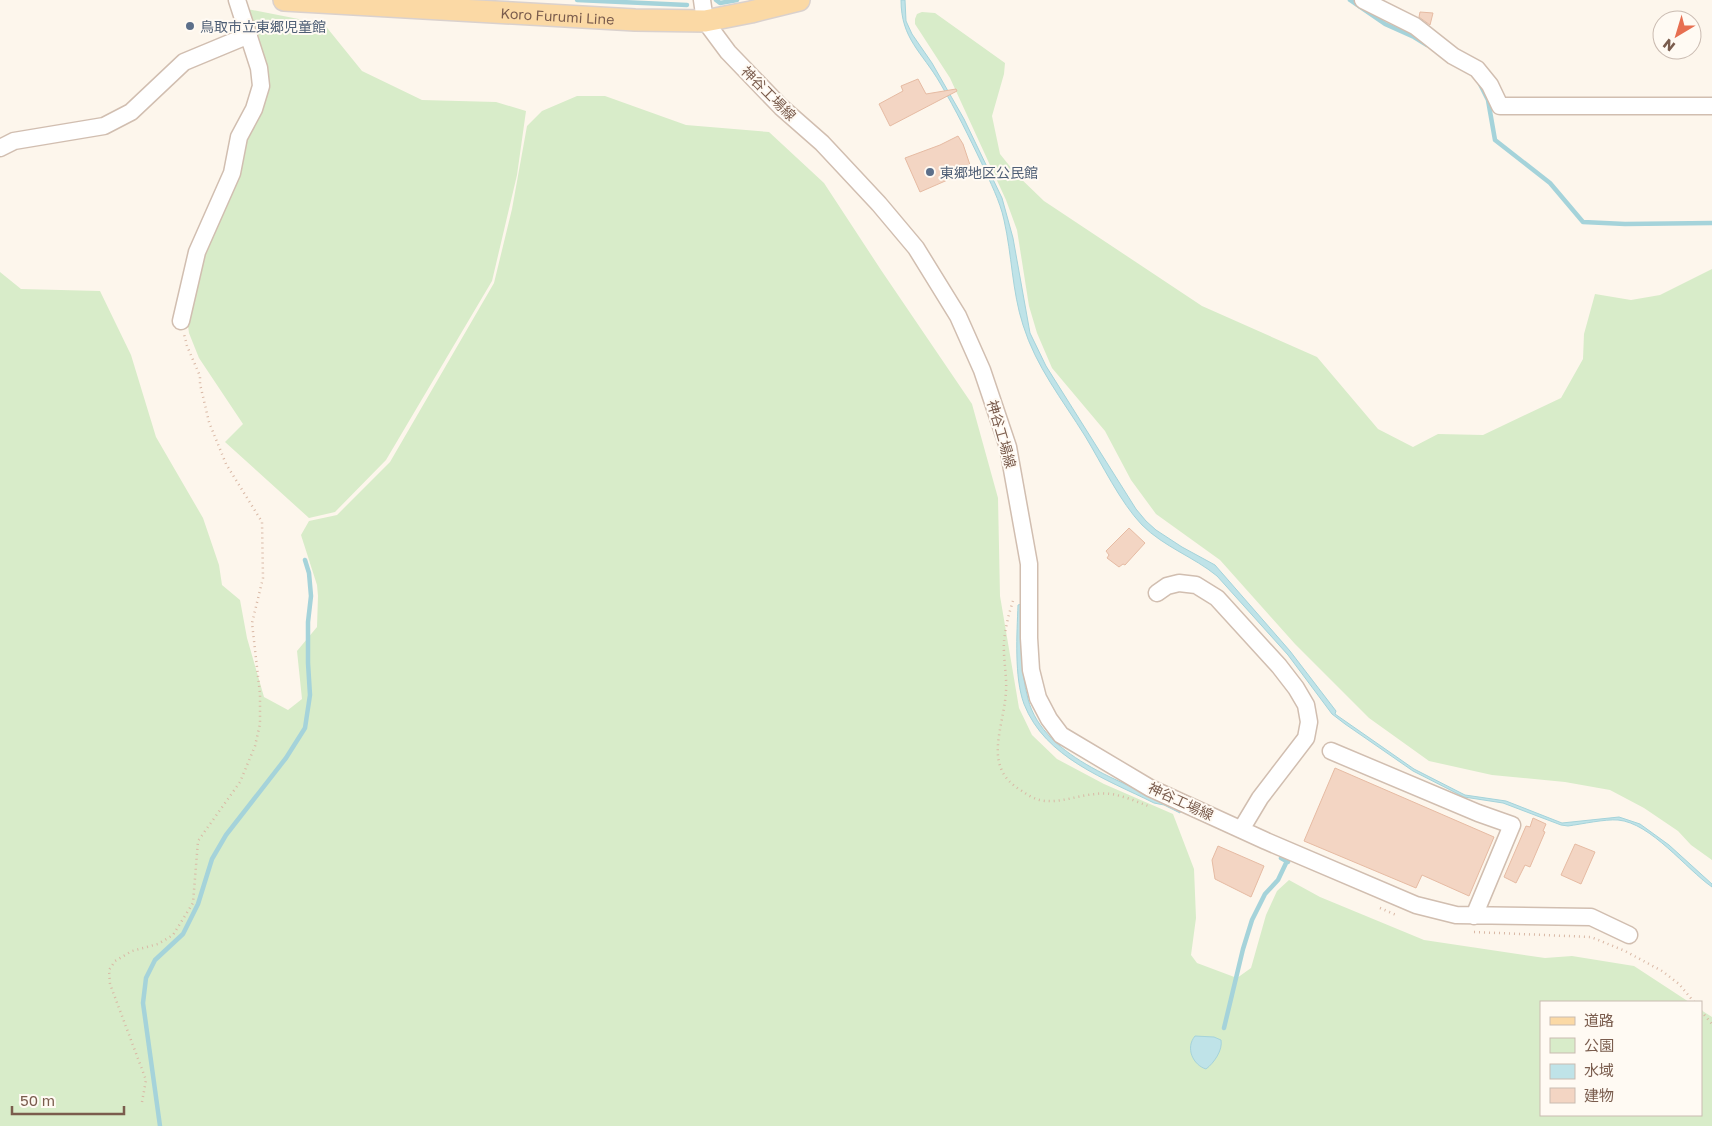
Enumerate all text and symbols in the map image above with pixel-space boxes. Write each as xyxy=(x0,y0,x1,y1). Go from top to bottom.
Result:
street label: Koro Furumi Line xyxy=(500,4,615,27)
north arrow xyxy=(1652,10,1702,60)
place label: 鳥取市立東郷児童館 xyxy=(200,18,326,35)
marker: 鳥取市立東郷児童館 xyxy=(184,20,196,32)
text: N xyxy=(1659,36,1678,56)
street label: 神谷工場線 xyxy=(738,62,800,124)
place label: 東郷地区公民館 xyxy=(940,164,1038,181)
marker: 東郷地区公民館 xyxy=(924,166,936,178)
street label: 神谷工場線 xyxy=(984,398,1020,470)
street label: 神谷工場線 xyxy=(1146,779,1216,823)
legend xyxy=(1540,1001,1702,1116)
text: 道路 xyxy=(1584,1011,1614,1029)
text: 公園 xyxy=(1584,1036,1614,1054)
text: 水域 xyxy=(1584,1061,1614,1079)
scale bar xyxy=(12,1084,125,1116)
text: 建物 xyxy=(1584,1086,1614,1104)
text: 50 m xyxy=(20,1091,55,1109)

